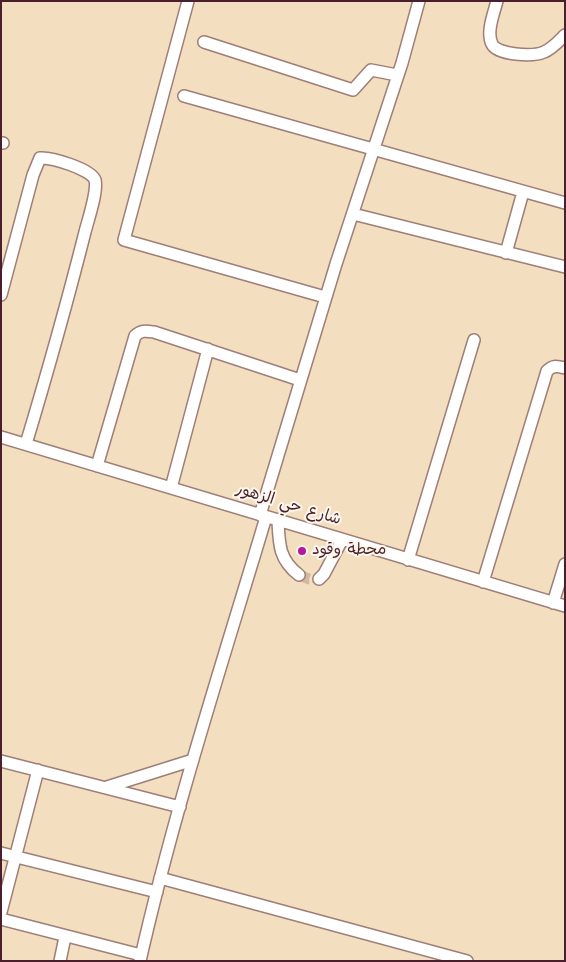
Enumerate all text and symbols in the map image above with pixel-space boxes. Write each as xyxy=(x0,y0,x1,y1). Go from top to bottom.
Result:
street label: شارع حي الزهور xyxy=(233,481,343,531)
place label: محطة وقود xyxy=(312,541,386,561)
marker: محطة وقود xyxy=(296,545,308,557)

